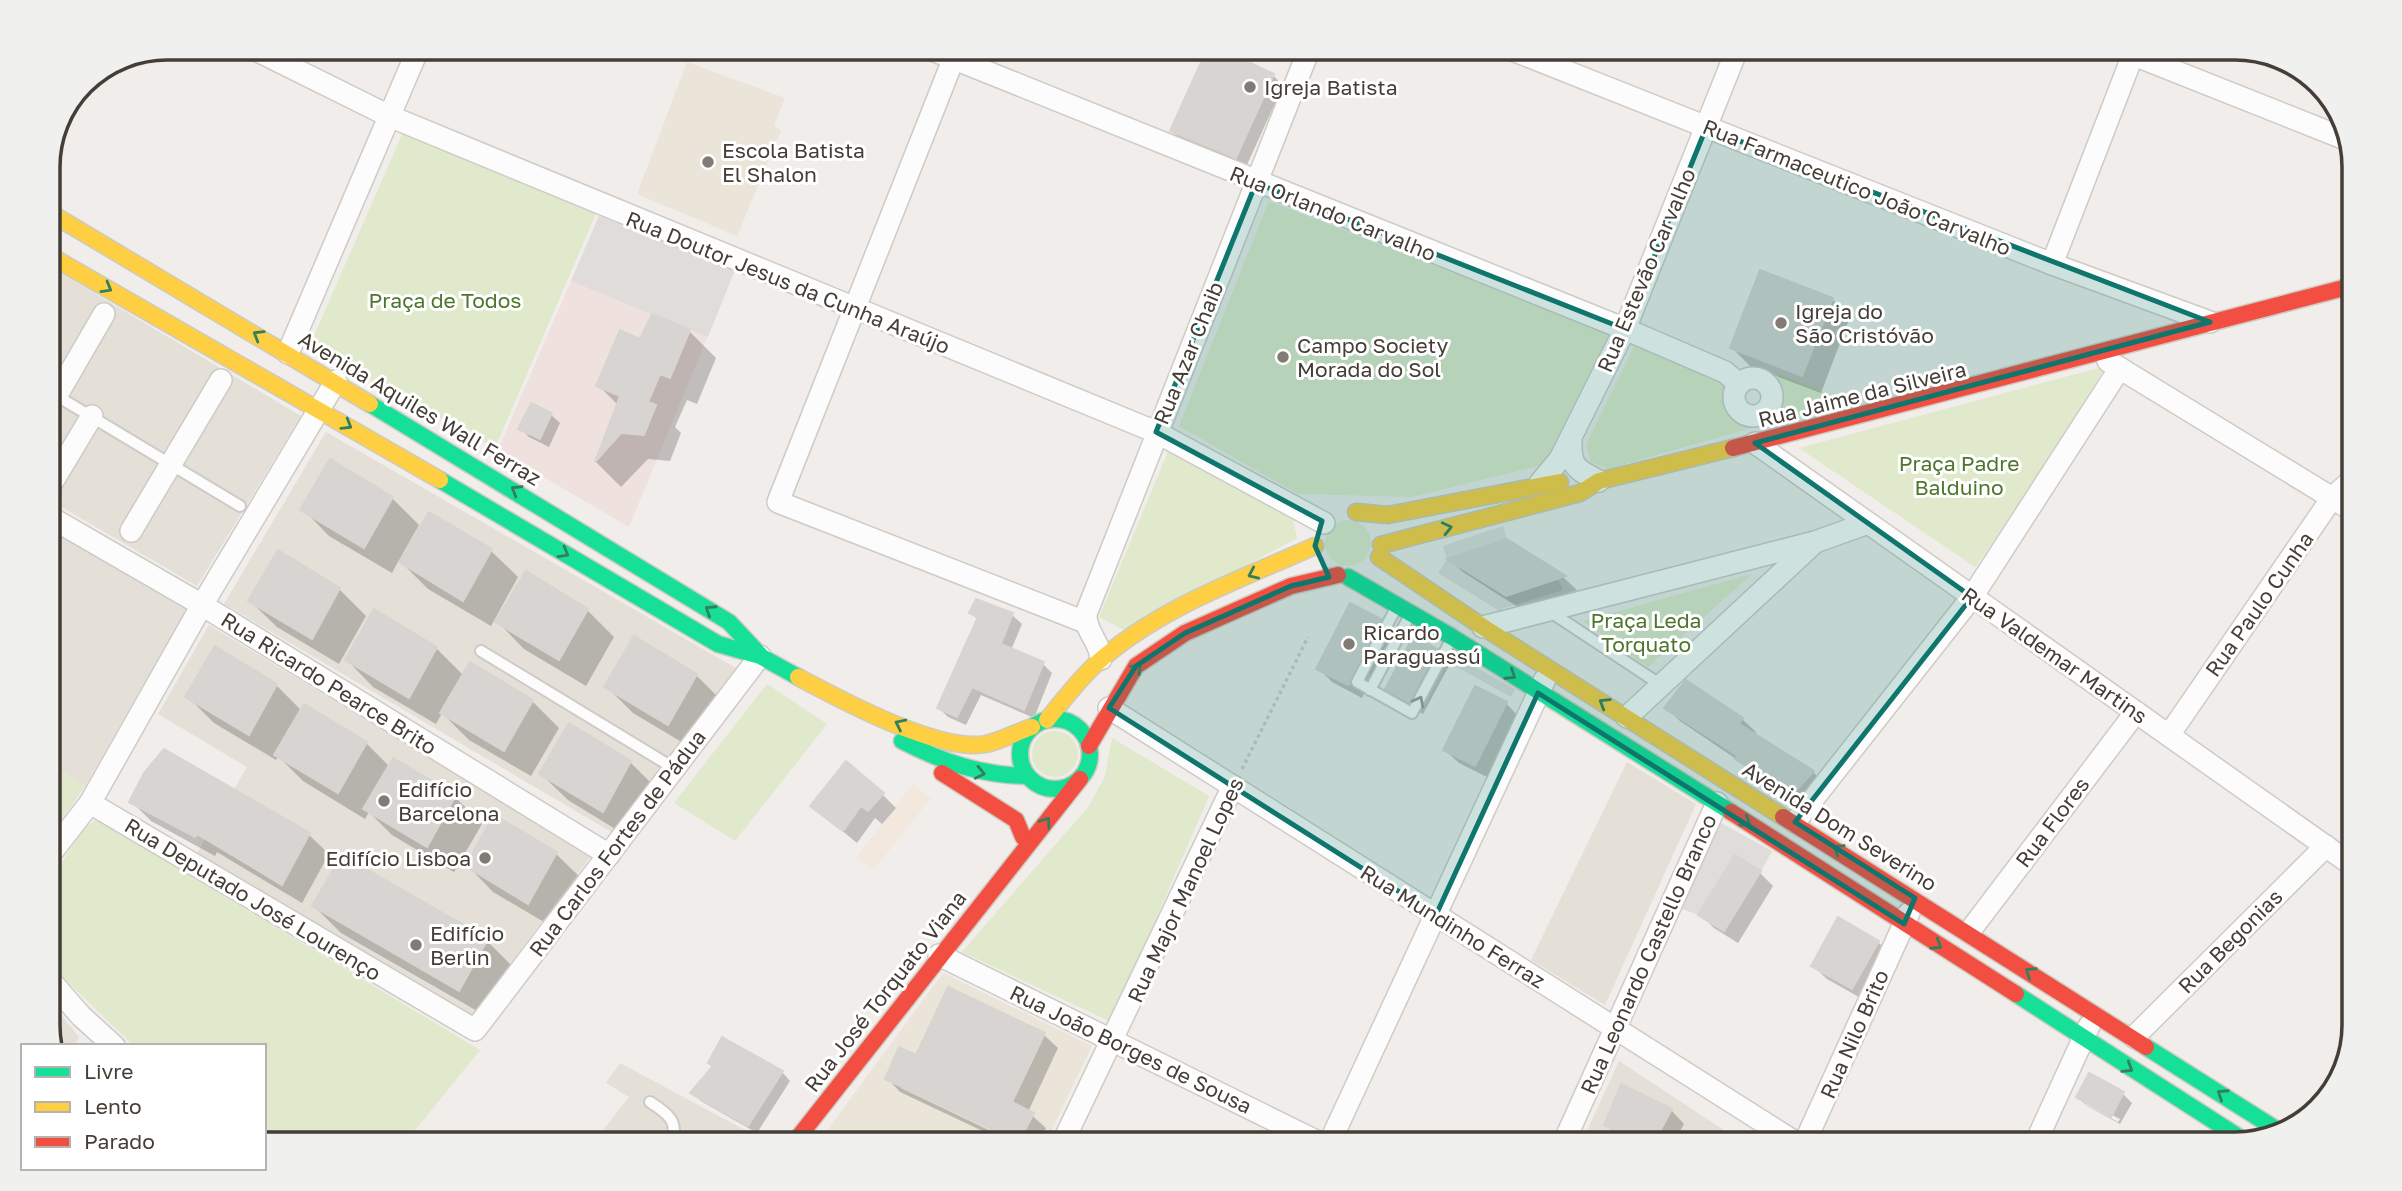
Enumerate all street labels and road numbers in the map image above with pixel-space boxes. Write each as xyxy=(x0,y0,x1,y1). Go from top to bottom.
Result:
street label: Rua Farmaceutico João Carvalho xyxy=(1699,113,2015,261)
street label: Rua Orlando Carvalho xyxy=(1226,160,1440,266)
street label: Rua Estevão Carvalho xyxy=(1591,164,1701,376)
street label: Rua Doutor Jesus da Cunha Araújo xyxy=(622,205,954,359)
street label: Rua Azar Chaib xyxy=(1148,278,1228,428)
street label: Avenida Aquiles Wall Ferraz xyxy=(294,325,546,491)
street label: Rua Jaime da Silveira xyxy=(1755,356,1969,432)
street label: Rua Paulo Cunha xyxy=(2199,527,2319,681)
street label: Rua Valdemar Martins xyxy=(1957,581,2153,729)
street label: Rua Ricardo Pearce Brito xyxy=(217,606,441,760)
street label: Rua Carlos Fortes de Pádua xyxy=(523,724,711,962)
street label: Avenida Dom Severino xyxy=(1738,756,1942,896)
street label: Rua Flores xyxy=(2010,772,2094,872)
street label: Rua Major Manoel Lopes xyxy=(1121,773,1249,1007)
street label: Rua Leonardo Castello Branco xyxy=(1574,810,1722,1098)
street label: Rua Deputado José Lourenço xyxy=(120,812,386,986)
street label: Rua Mundinho Ferraz xyxy=(1356,859,1550,993)
street label: Rua Begonias xyxy=(2172,883,2288,999)
street label: Rua José Torquato Viana xyxy=(798,885,972,1097)
street label: Rua Nilo Brito xyxy=(1814,965,1894,1103)
street label: Rua João Borges de Sousa xyxy=(1006,979,1256,1119)

